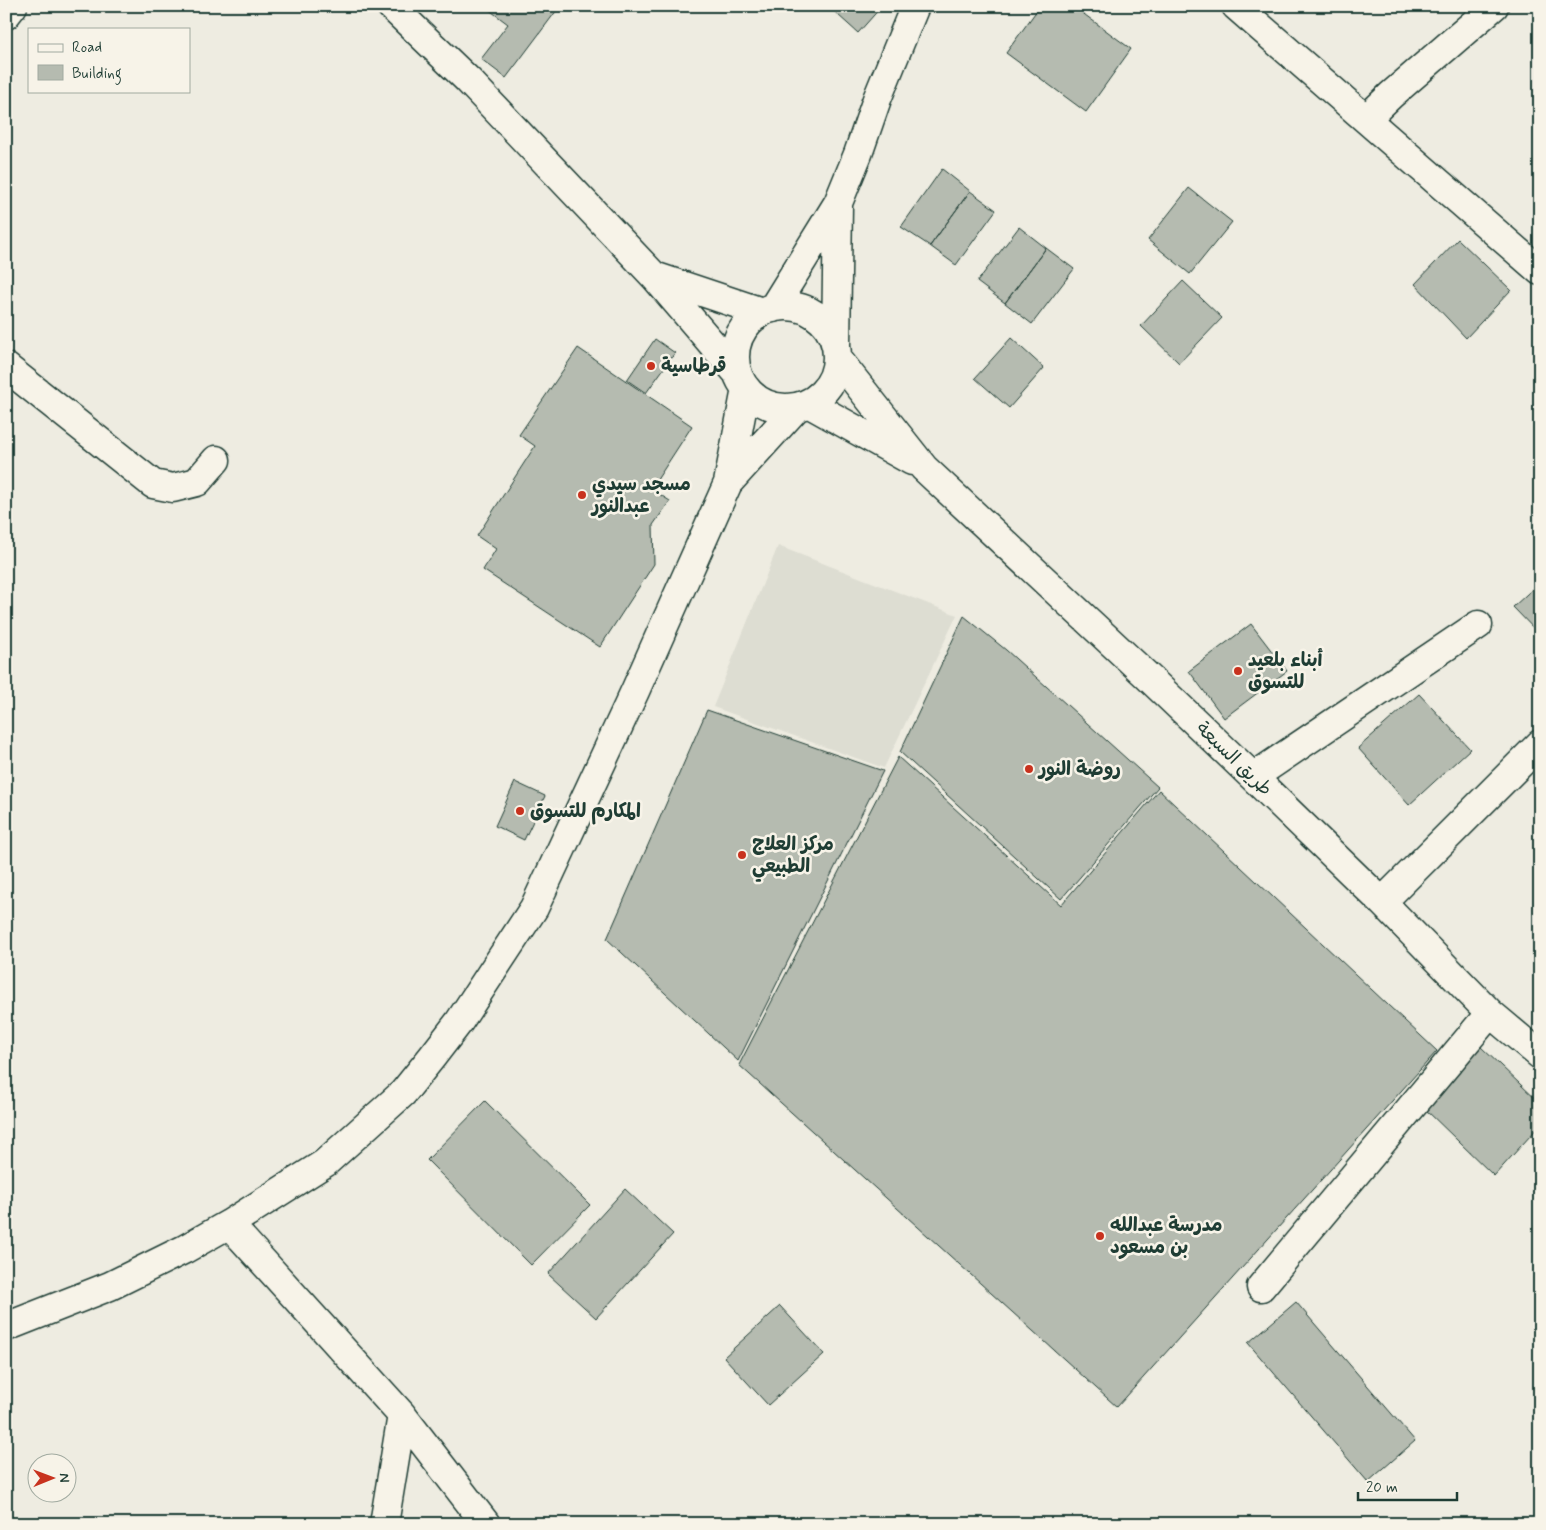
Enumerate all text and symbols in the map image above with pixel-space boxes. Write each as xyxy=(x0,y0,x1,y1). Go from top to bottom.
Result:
legend xyxy=(28,28,190,92)
text: Road xyxy=(72,38,102,58)
text: Building xyxy=(72,64,122,85)
place label: قرطاسية xyxy=(661,354,727,379)
marker: قرطاسية xyxy=(645,360,657,372)
place label: مسجد سيدي عبدالنور xyxy=(590,472,691,519)
marker: مسجد سيدي عبدالنور xyxy=(576,489,588,501)
place label: أبناء بلعيد للتسوق xyxy=(1248,648,1323,695)
marker: أبناء بلعيد للتسوق xyxy=(1232,665,1244,677)
street label: طريق السبعة xyxy=(1190,716,1278,802)
place label: روضة النور xyxy=(1037,757,1121,782)
marker: روضة النور xyxy=(1023,763,1035,775)
place label: المكارم للتسوق xyxy=(530,799,641,825)
marker: المكارم للتسوق xyxy=(514,805,526,817)
place label: مركز العلاج الطبيعي xyxy=(752,832,834,882)
marker: مركز العلاج الطبيعي xyxy=(736,849,748,861)
place label: مدرسة عبدالله بن مسعود xyxy=(1110,1213,1222,1260)
marker: مدرسة عبدالله بن مسعود xyxy=(1094,1230,1106,1242)
north arrow xyxy=(28,1452,78,1502)
scale bar xyxy=(1358,1470,1457,1502)
text: N xyxy=(55,1473,73,1483)
text: 20 m xyxy=(1366,1478,1398,1498)

